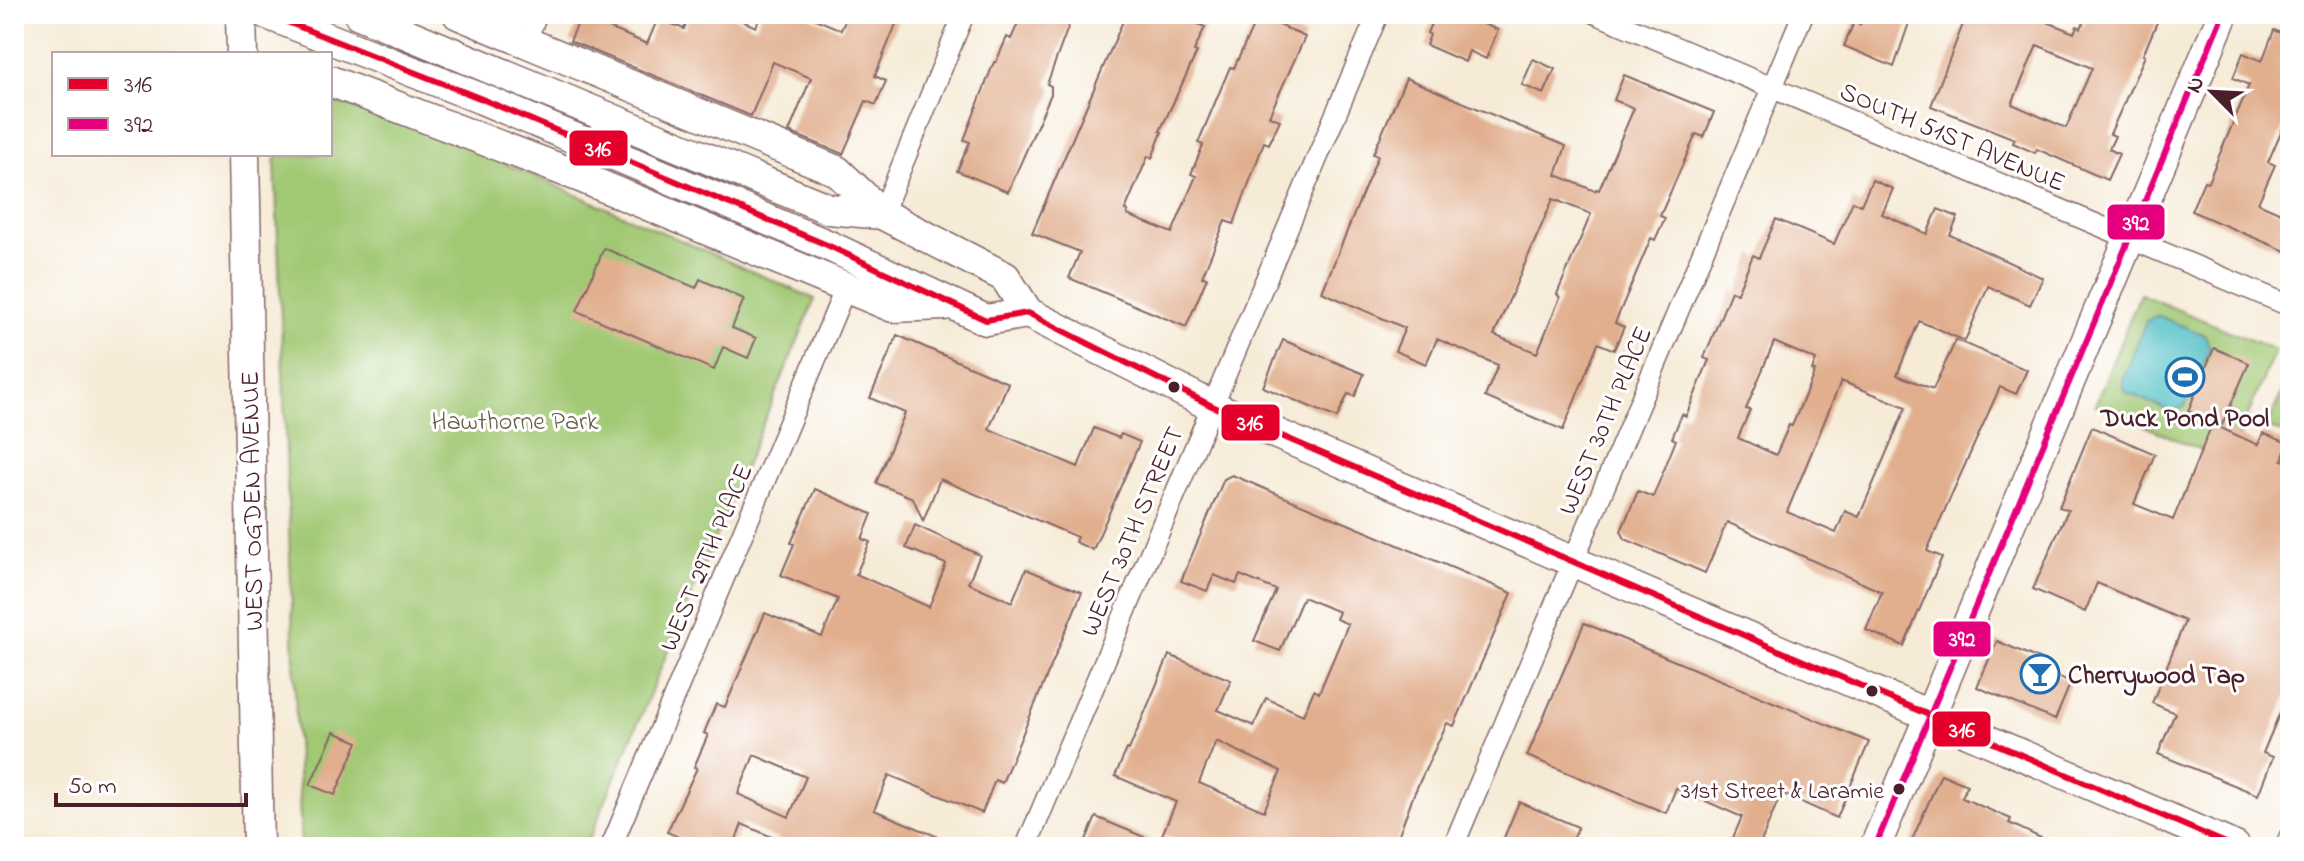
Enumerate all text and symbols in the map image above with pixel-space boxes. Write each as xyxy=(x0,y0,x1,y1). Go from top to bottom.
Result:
legend xyxy=(52,52,332,156)
north arrow xyxy=(2172,52,2252,132)
text: 316 xyxy=(124,69,153,104)
text: N xyxy=(2179,72,2214,98)
street label: SOUTH 51ST AVENUE xyxy=(1833,74,2070,203)
text: 392 xyxy=(124,109,153,144)
line badge: 316 xyxy=(568,129,629,167)
text: 316 xyxy=(584,135,611,167)
line badge: 392 xyxy=(2106,203,2166,241)
text: 392 xyxy=(2122,209,2149,241)
street label: WEST 30TH PLACE xyxy=(1550,321,1664,521)
sports icon: Duck Pond Pool xyxy=(2164,356,2206,398)
street label: WEST OGDEN AVENUE xyxy=(233,371,275,631)
unlabelled marker xyxy=(1166,379,1182,395)
place label: Duck Pond Pool xyxy=(2100,401,2269,439)
line badge: 316 xyxy=(1220,403,1281,442)
park label: Hawthorne Park xyxy=(432,404,599,442)
text: 316 xyxy=(1236,409,1263,441)
street label: WEST 30TH STREET xyxy=(1072,421,1195,643)
street label: WEST 29TH PLACE xyxy=(651,459,764,658)
line badge: 392 xyxy=(1932,620,1992,658)
text: 392 xyxy=(1948,625,1975,657)
bar icon: Cherrywood Tap xyxy=(2019,653,2061,695)
place label: Cherrywood Tap xyxy=(2068,658,2245,696)
unlabelled marker xyxy=(1864,683,1880,699)
line badge: 316 xyxy=(1931,710,1992,748)
text: 316 xyxy=(1948,716,1975,748)
scale bar xyxy=(56,757,246,807)
text: 50 m xyxy=(68,770,117,805)
place label: 31st Street & Laramie xyxy=(1681,775,1884,810)
marker: 31st Street & Laramie xyxy=(1891,781,1907,797)

